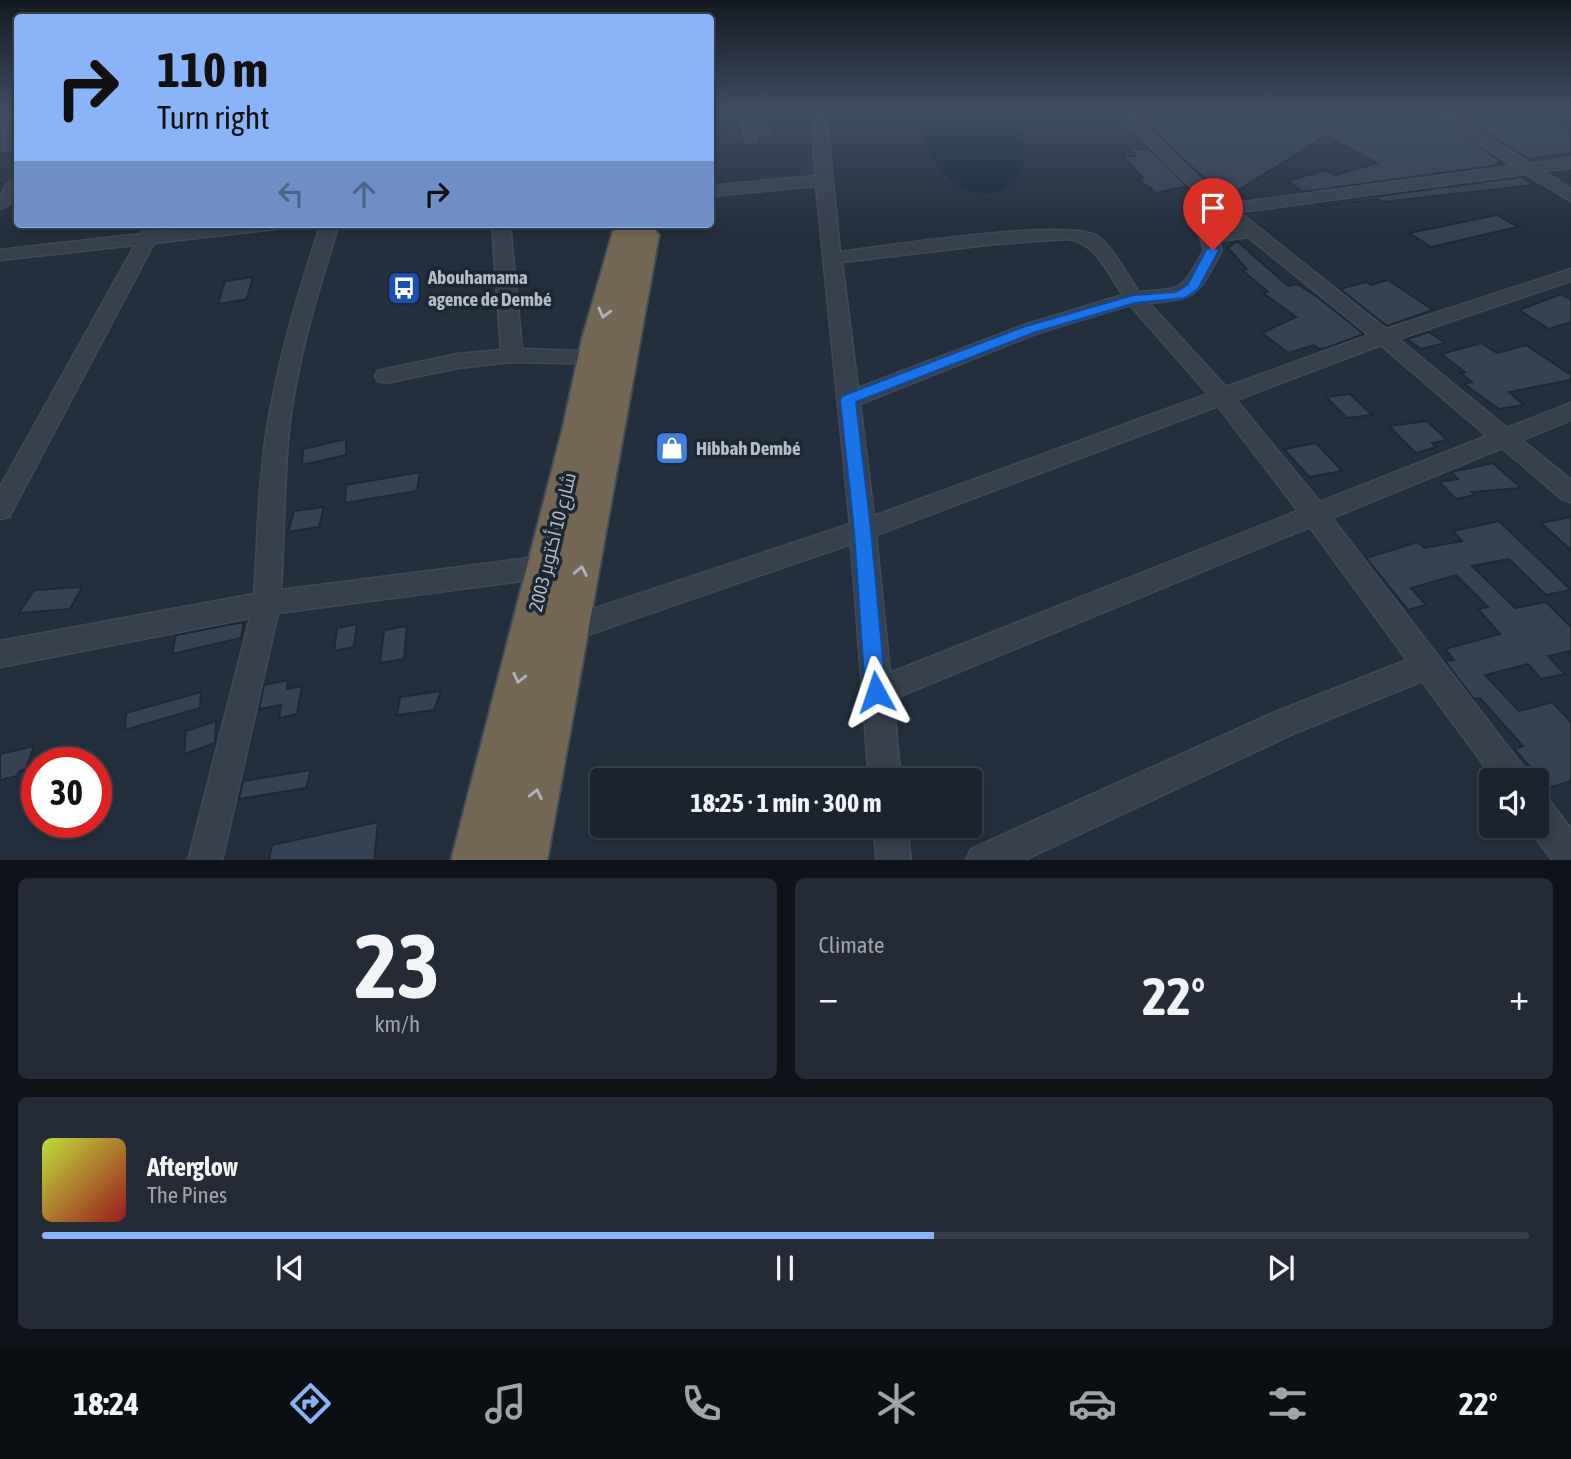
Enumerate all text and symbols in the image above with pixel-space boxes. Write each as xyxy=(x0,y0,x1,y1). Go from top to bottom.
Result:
text: 110 m xyxy=(157,41,268,97)
icon: right xyxy=(42,42,133,133)
text: Turn right xyxy=(157,99,270,136)
icon: left xyxy=(272,175,310,213)
icon: ahead xyxy=(345,175,383,213)
icon: right xyxy=(418,175,456,213)
pin xyxy=(1183,178,1243,250)
icon: arrive xyxy=(1194,189,1232,227)
place label: Abouhamama agence de Dembé xyxy=(427,266,552,310)
bus stop icon: Abouhamama agence de Dembé xyxy=(385,269,423,307)
one-way arrow xyxy=(598,307,612,319)
shop icon: Hibbah Dembé xyxy=(653,429,691,467)
place label: Hibbah Dembé xyxy=(696,437,801,459)
street label: شارع 10 أكتوبر 2003 xyxy=(524,470,583,615)
one-way arrow xyxy=(572,565,587,577)
position arrow xyxy=(839,655,913,729)
one-way arrow xyxy=(513,672,527,684)
speed limit sign: 30 xyxy=(21,747,112,838)
map controls xyxy=(1479,768,1549,838)
button: sound xyxy=(1479,768,1549,838)
one-way arrow xyxy=(527,788,542,800)
text: 18:25 · 1 min · 300 m xyxy=(691,788,881,818)
text: 23 xyxy=(354,913,440,1017)
text: Climate xyxy=(819,932,884,958)
text: 22° xyxy=(1142,966,1205,1026)
text: − xyxy=(819,975,838,1018)
text: + xyxy=(1509,975,1529,1018)
text: km/h xyxy=(374,1011,420,1037)
text: Afterglow xyxy=(147,1152,238,1182)
text: The Pines xyxy=(147,1182,227,1208)
icon: previous xyxy=(271,1249,309,1287)
icon: pause xyxy=(766,1249,804,1287)
icon: next xyxy=(1262,1249,1300,1287)
icon: directions xyxy=(286,1379,335,1428)
icon: music xyxy=(481,1379,530,1428)
icon: phone xyxy=(677,1379,726,1428)
icon: climate xyxy=(872,1379,921,1428)
icon: car xyxy=(1068,1379,1117,1428)
icon: filters xyxy=(1263,1379,1312,1428)
text: 18:24 xyxy=(73,1385,139,1422)
text: 22° xyxy=(1459,1385,1498,1422)

